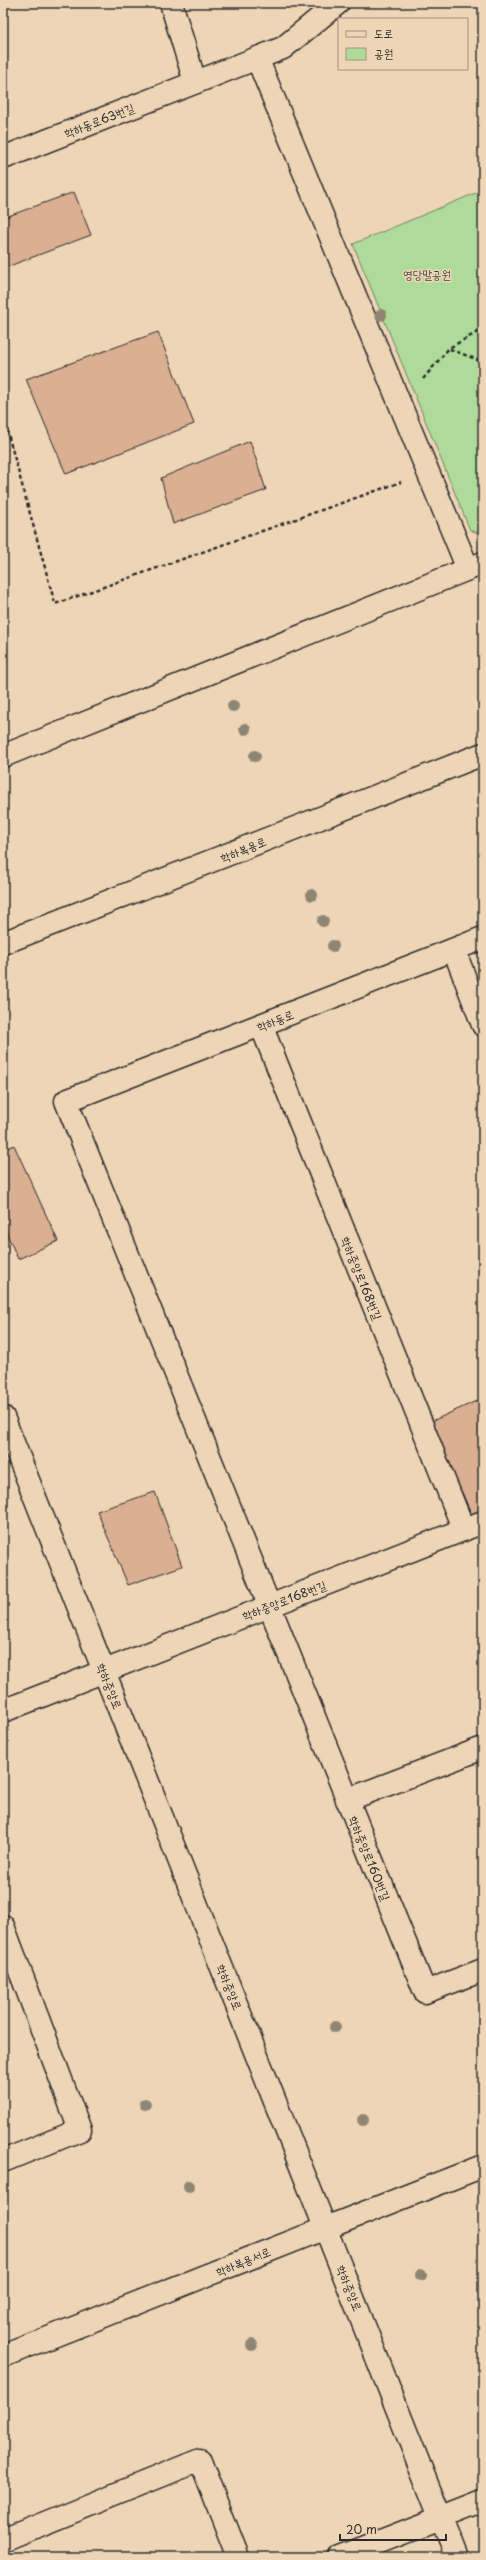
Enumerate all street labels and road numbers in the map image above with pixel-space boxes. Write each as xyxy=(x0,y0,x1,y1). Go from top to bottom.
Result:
street label: 학하동로63번길 xyxy=(61,98,137,142)
street label: 학하복용로 xyxy=(217,832,269,866)
street label: 학하동로 xyxy=(254,1005,296,1035)
street label: 학하중앙로168번길 xyxy=(337,1233,387,1323)
street label: 학하중앙로168번길 xyxy=(239,1576,329,1624)
street label: 학하중앙로 xyxy=(93,1660,127,1712)
street label: 학하중앙로160번길 xyxy=(345,1813,395,1903)
street label: 학하중앙로 xyxy=(213,1961,247,2013)
street label: 학하복용서로 xyxy=(213,2242,273,2280)
street label: 학하중앙로 xyxy=(333,2262,367,2314)

